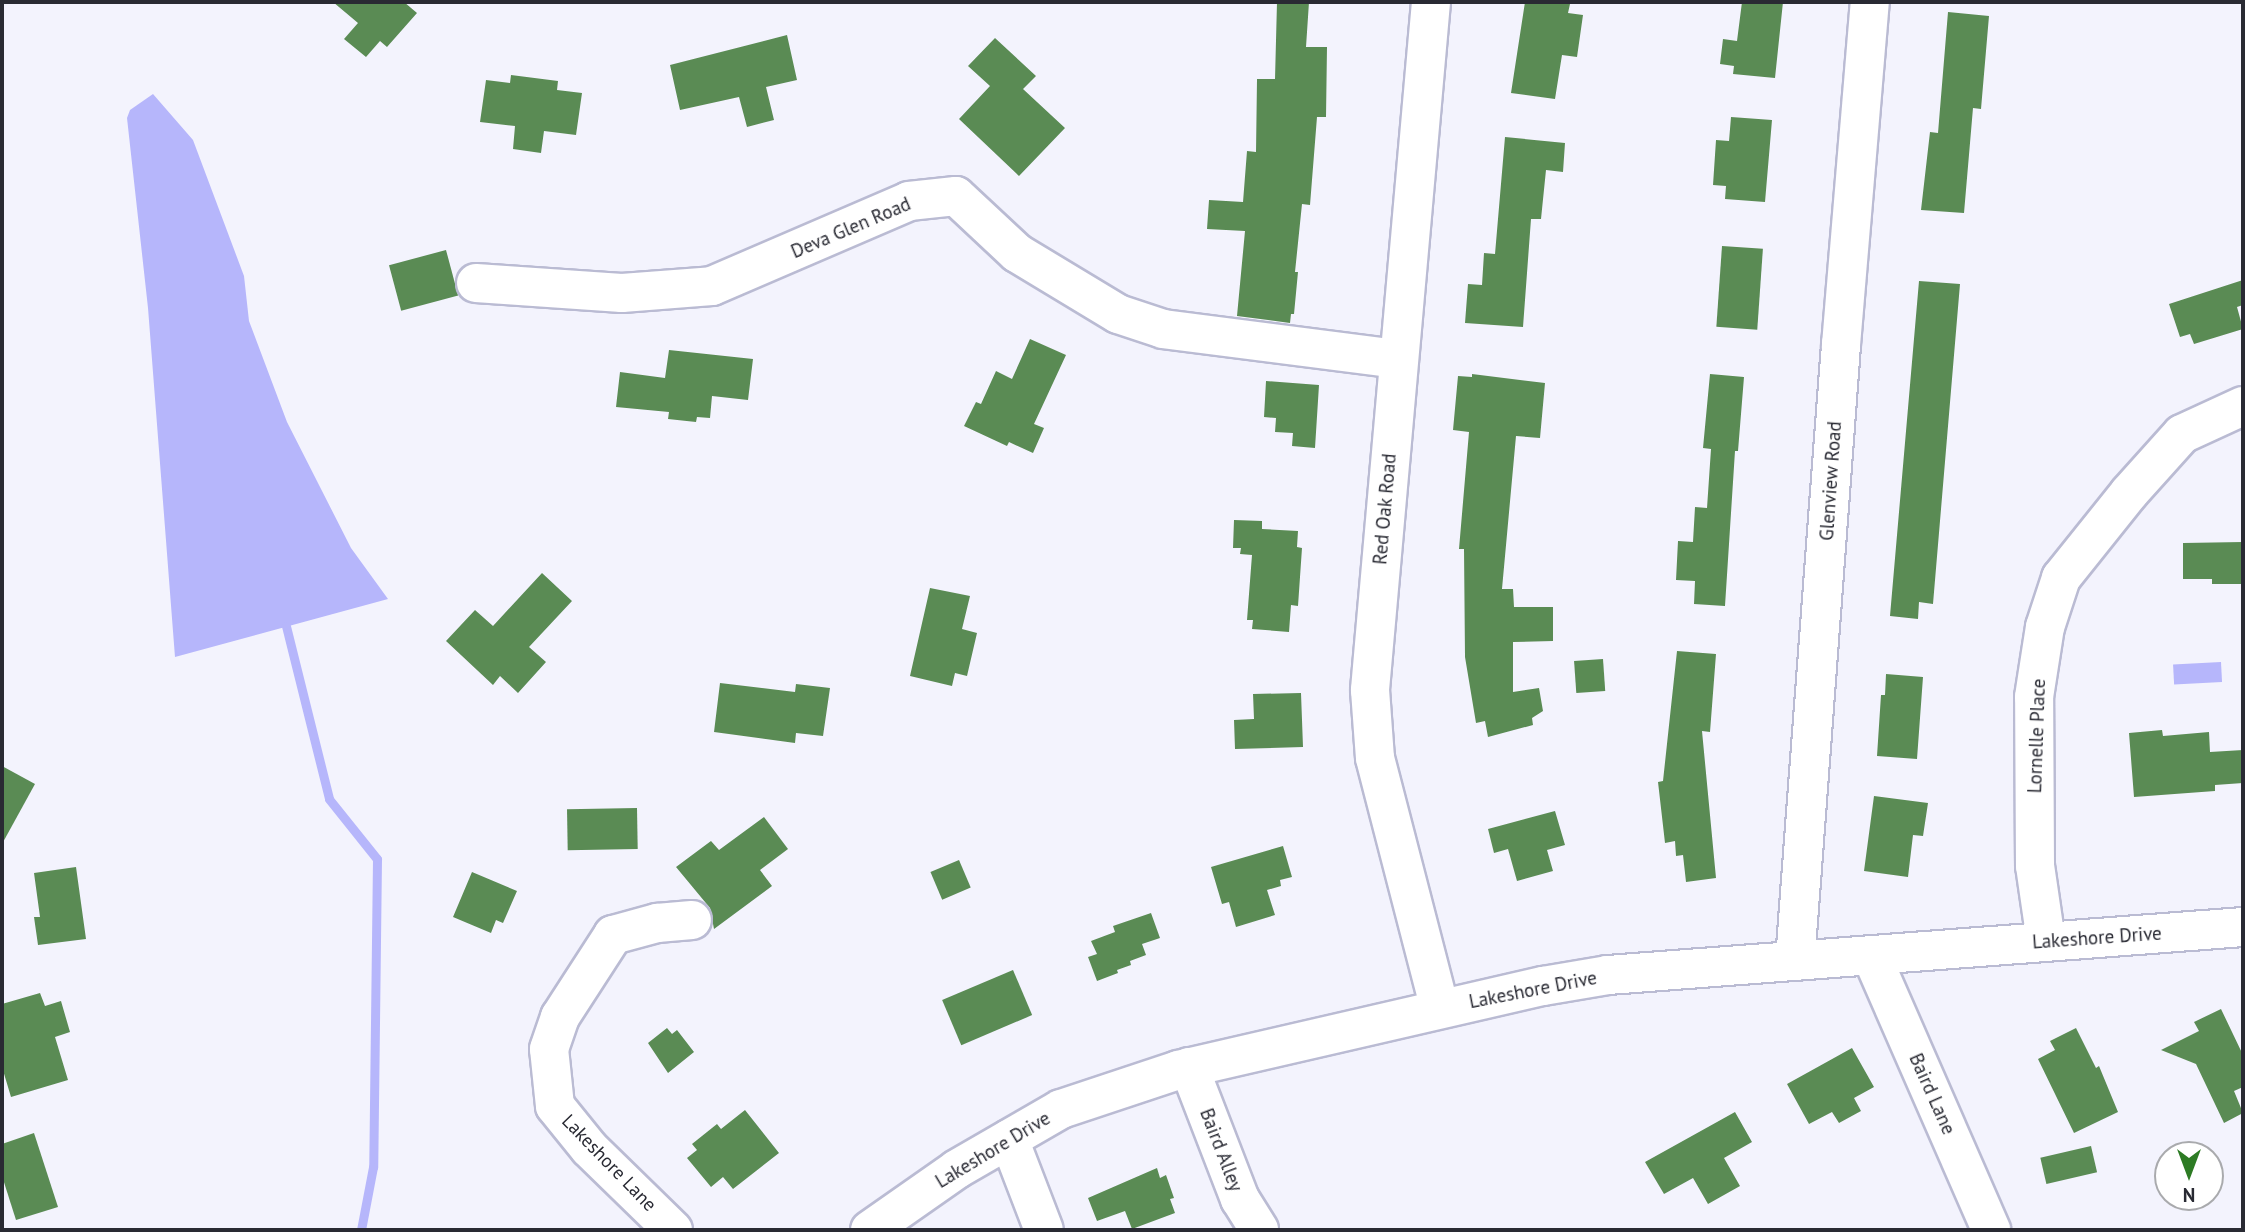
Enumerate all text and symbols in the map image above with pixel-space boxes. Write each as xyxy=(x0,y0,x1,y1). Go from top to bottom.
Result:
street label: Deva Glen Road xyxy=(788,193,914,263)
street label: Glenview Road xyxy=(1815,420,1847,542)
street label: Red Oak Road xyxy=(1369,452,1401,566)
street label: Lornelle Place xyxy=(2024,678,2050,794)
street label: Lakeshore Drive xyxy=(2031,922,2163,954)
street label: Lakeshore Drive xyxy=(1467,966,1599,1014)
street label: Baird Lane xyxy=(1904,1050,1960,1138)
street label: Baird Alley xyxy=(1195,1105,1247,1195)
street label: Lakeshore Drive xyxy=(932,1107,1054,1193)
street label: Lakeshore Lane xyxy=(557,1110,661,1216)
north arrow xyxy=(2154,1141,2224,1211)
text: N xyxy=(2183,1183,2195,1207)

